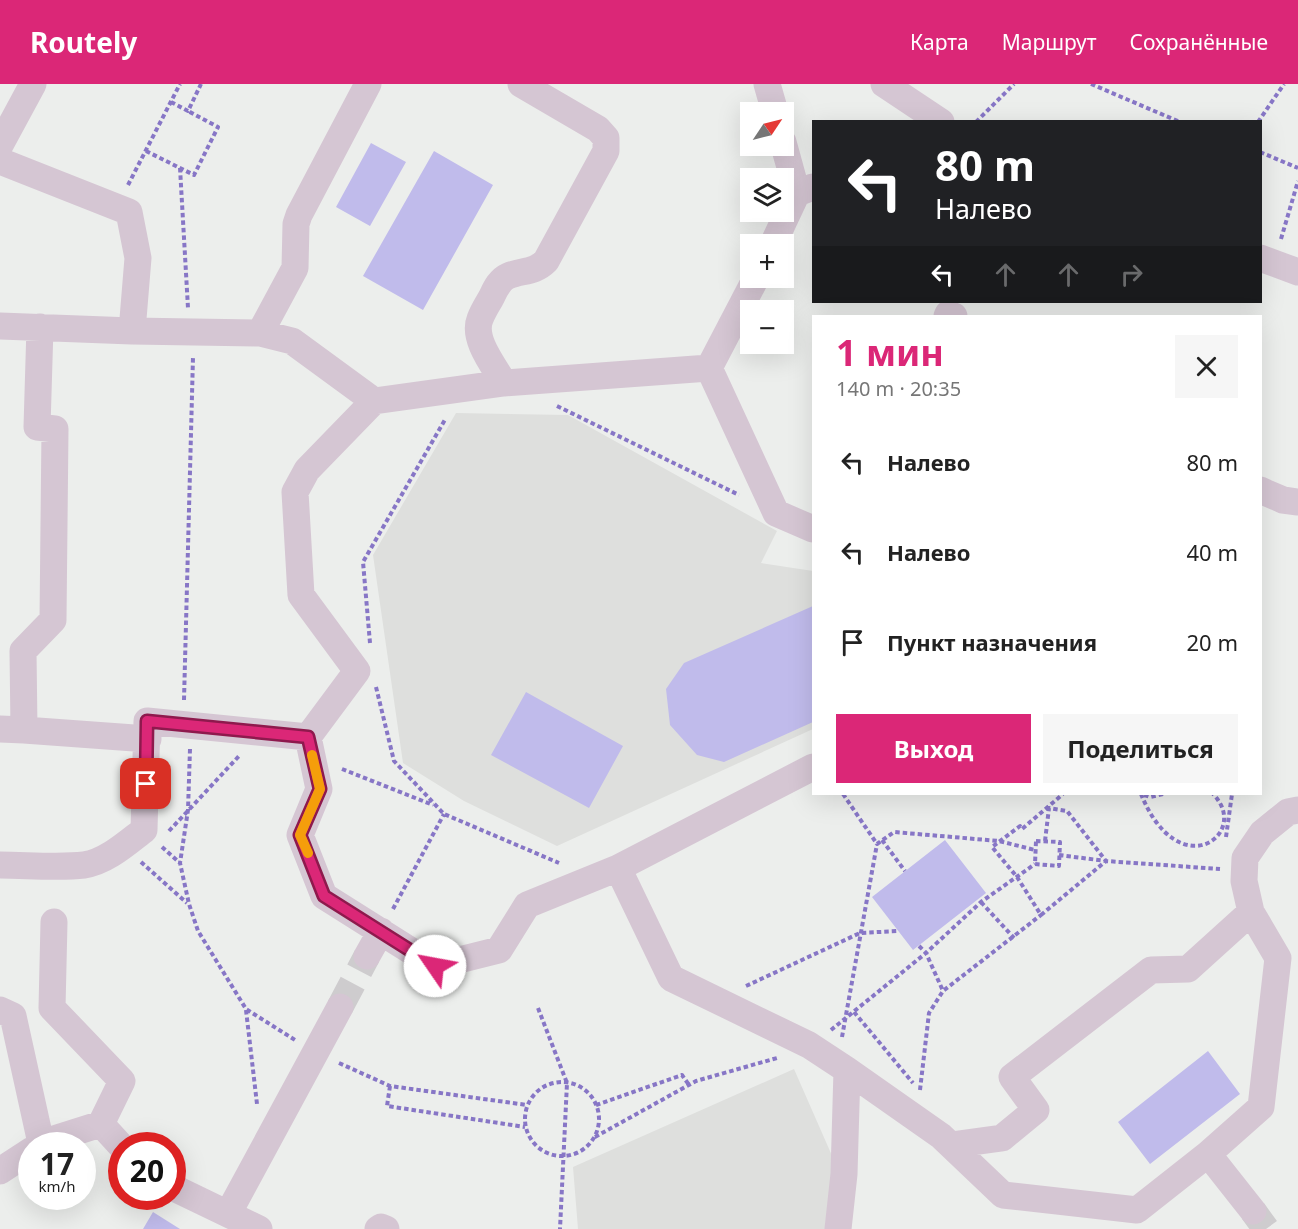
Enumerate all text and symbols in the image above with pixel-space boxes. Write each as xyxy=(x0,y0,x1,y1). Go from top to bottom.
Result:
text: Routely xyxy=(30,23,137,61)
text: Карта xyxy=(910,28,969,56)
text: Маршрут xyxy=(1002,28,1097,56)
text: Сохранённые xyxy=(1130,28,1268,56)
north arrow xyxy=(740,102,794,156)
map controls xyxy=(740,102,794,354)
text: 80 m xyxy=(935,136,1035,193)
icon: left xyxy=(836,144,914,222)
button: layers xyxy=(740,168,794,222)
text: Налево xyxy=(935,190,1032,227)
button: + xyxy=(740,234,794,288)
icon: left xyxy=(926,258,959,291)
icon: ahead xyxy=(989,258,1022,291)
icon: ahead xyxy=(1052,258,1085,291)
icon: right xyxy=(1115,258,1148,291)
button: − xyxy=(740,300,794,354)
text: 1 мин xyxy=(836,328,944,377)
button: close xyxy=(1175,335,1238,398)
text: 140 m · 20:35 xyxy=(836,375,961,402)
icon: left xyxy=(836,446,869,479)
text: Налево xyxy=(887,447,970,477)
text: 80 m xyxy=(1187,447,1238,477)
icon: left xyxy=(836,536,869,569)
text: Налево xyxy=(887,537,970,567)
text: 40 m xyxy=(1187,537,1238,567)
icon: arrive xyxy=(836,626,869,659)
text: Пункт назначения xyxy=(887,627,1097,657)
text: 20 m xyxy=(1187,627,1238,657)
button: Выход xyxy=(836,714,1031,783)
button: Поделиться xyxy=(1043,714,1238,783)
pin xyxy=(120,758,171,809)
icon: arrive xyxy=(129,767,162,800)
position arrow xyxy=(403,934,467,998)
speed limit sign: 20 xyxy=(108,1132,186,1210)
text: 17 xyxy=(40,1143,74,1184)
text: km/h xyxy=(39,1176,75,1196)

